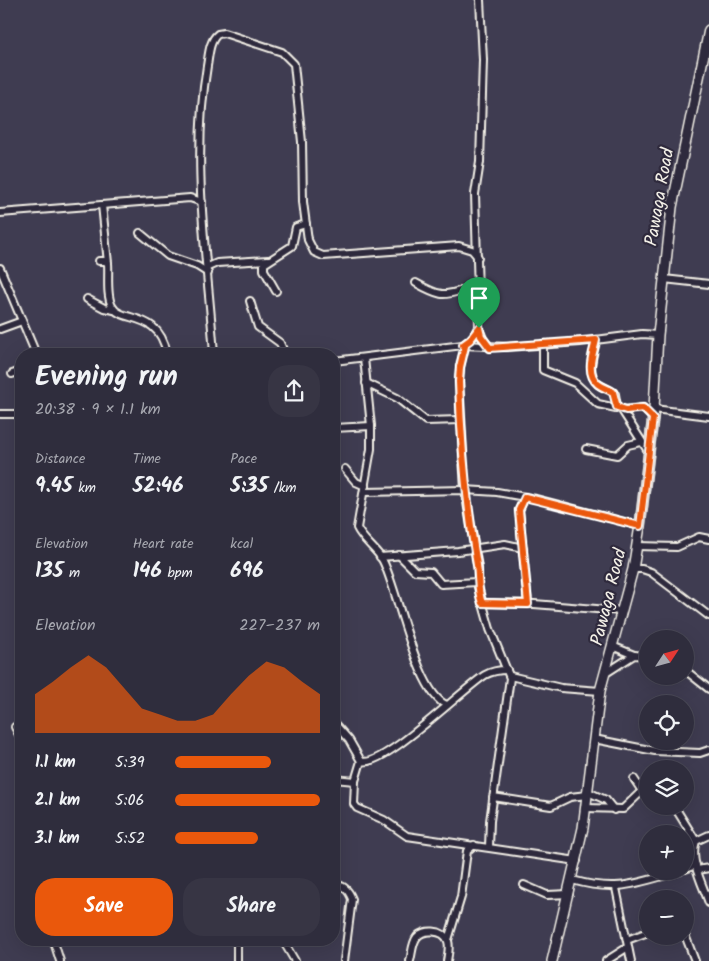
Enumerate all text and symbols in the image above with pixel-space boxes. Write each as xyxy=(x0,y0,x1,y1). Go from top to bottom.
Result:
street label: Pawaga Road xyxy=(638,145,684,249)
pin xyxy=(458,277,500,328)
icon: arrive xyxy=(465,284,493,312)
text: Evening run xyxy=(35,355,178,400)
button: share xyxy=(268,365,320,417)
text: 20:38 · 9 × 1.1 km xyxy=(35,397,161,422)
text: Distance xyxy=(35,448,85,470)
text: Time xyxy=(133,448,161,470)
text: Pace xyxy=(230,448,257,470)
text: 9.45 xyxy=(35,470,73,503)
text: 52:46 xyxy=(133,470,184,503)
text: 5:35 xyxy=(230,470,268,503)
text: km xyxy=(73,477,96,499)
text: /km xyxy=(268,477,297,499)
text: Elevation xyxy=(35,533,88,555)
text: Heart rate xyxy=(133,533,194,555)
text: kcal xyxy=(230,533,253,555)
street label: Pawaga Road xyxy=(583,545,636,649)
text: 135 xyxy=(35,555,63,588)
text: 146 xyxy=(133,555,162,588)
text: 696 xyxy=(230,555,264,588)
text: m xyxy=(63,562,80,584)
text: bpm xyxy=(162,562,193,584)
text: Elevation xyxy=(35,613,96,638)
text: 227–237 m xyxy=(239,613,320,638)
north arrow xyxy=(639,630,694,685)
map controls xyxy=(639,630,694,945)
button: locate xyxy=(639,695,694,750)
text: 1.1 km xyxy=(35,750,76,775)
text: 5:39 xyxy=(115,750,144,775)
button: layers xyxy=(639,760,694,815)
text: 2.1 km xyxy=(35,788,80,813)
text: 5:06 xyxy=(115,788,144,813)
button: + xyxy=(639,825,694,880)
text: 3.1 km xyxy=(35,826,80,851)
text: 5:52 xyxy=(115,826,145,851)
button: Save xyxy=(35,878,173,936)
button: Share xyxy=(183,878,320,936)
button: − xyxy=(639,890,694,945)

